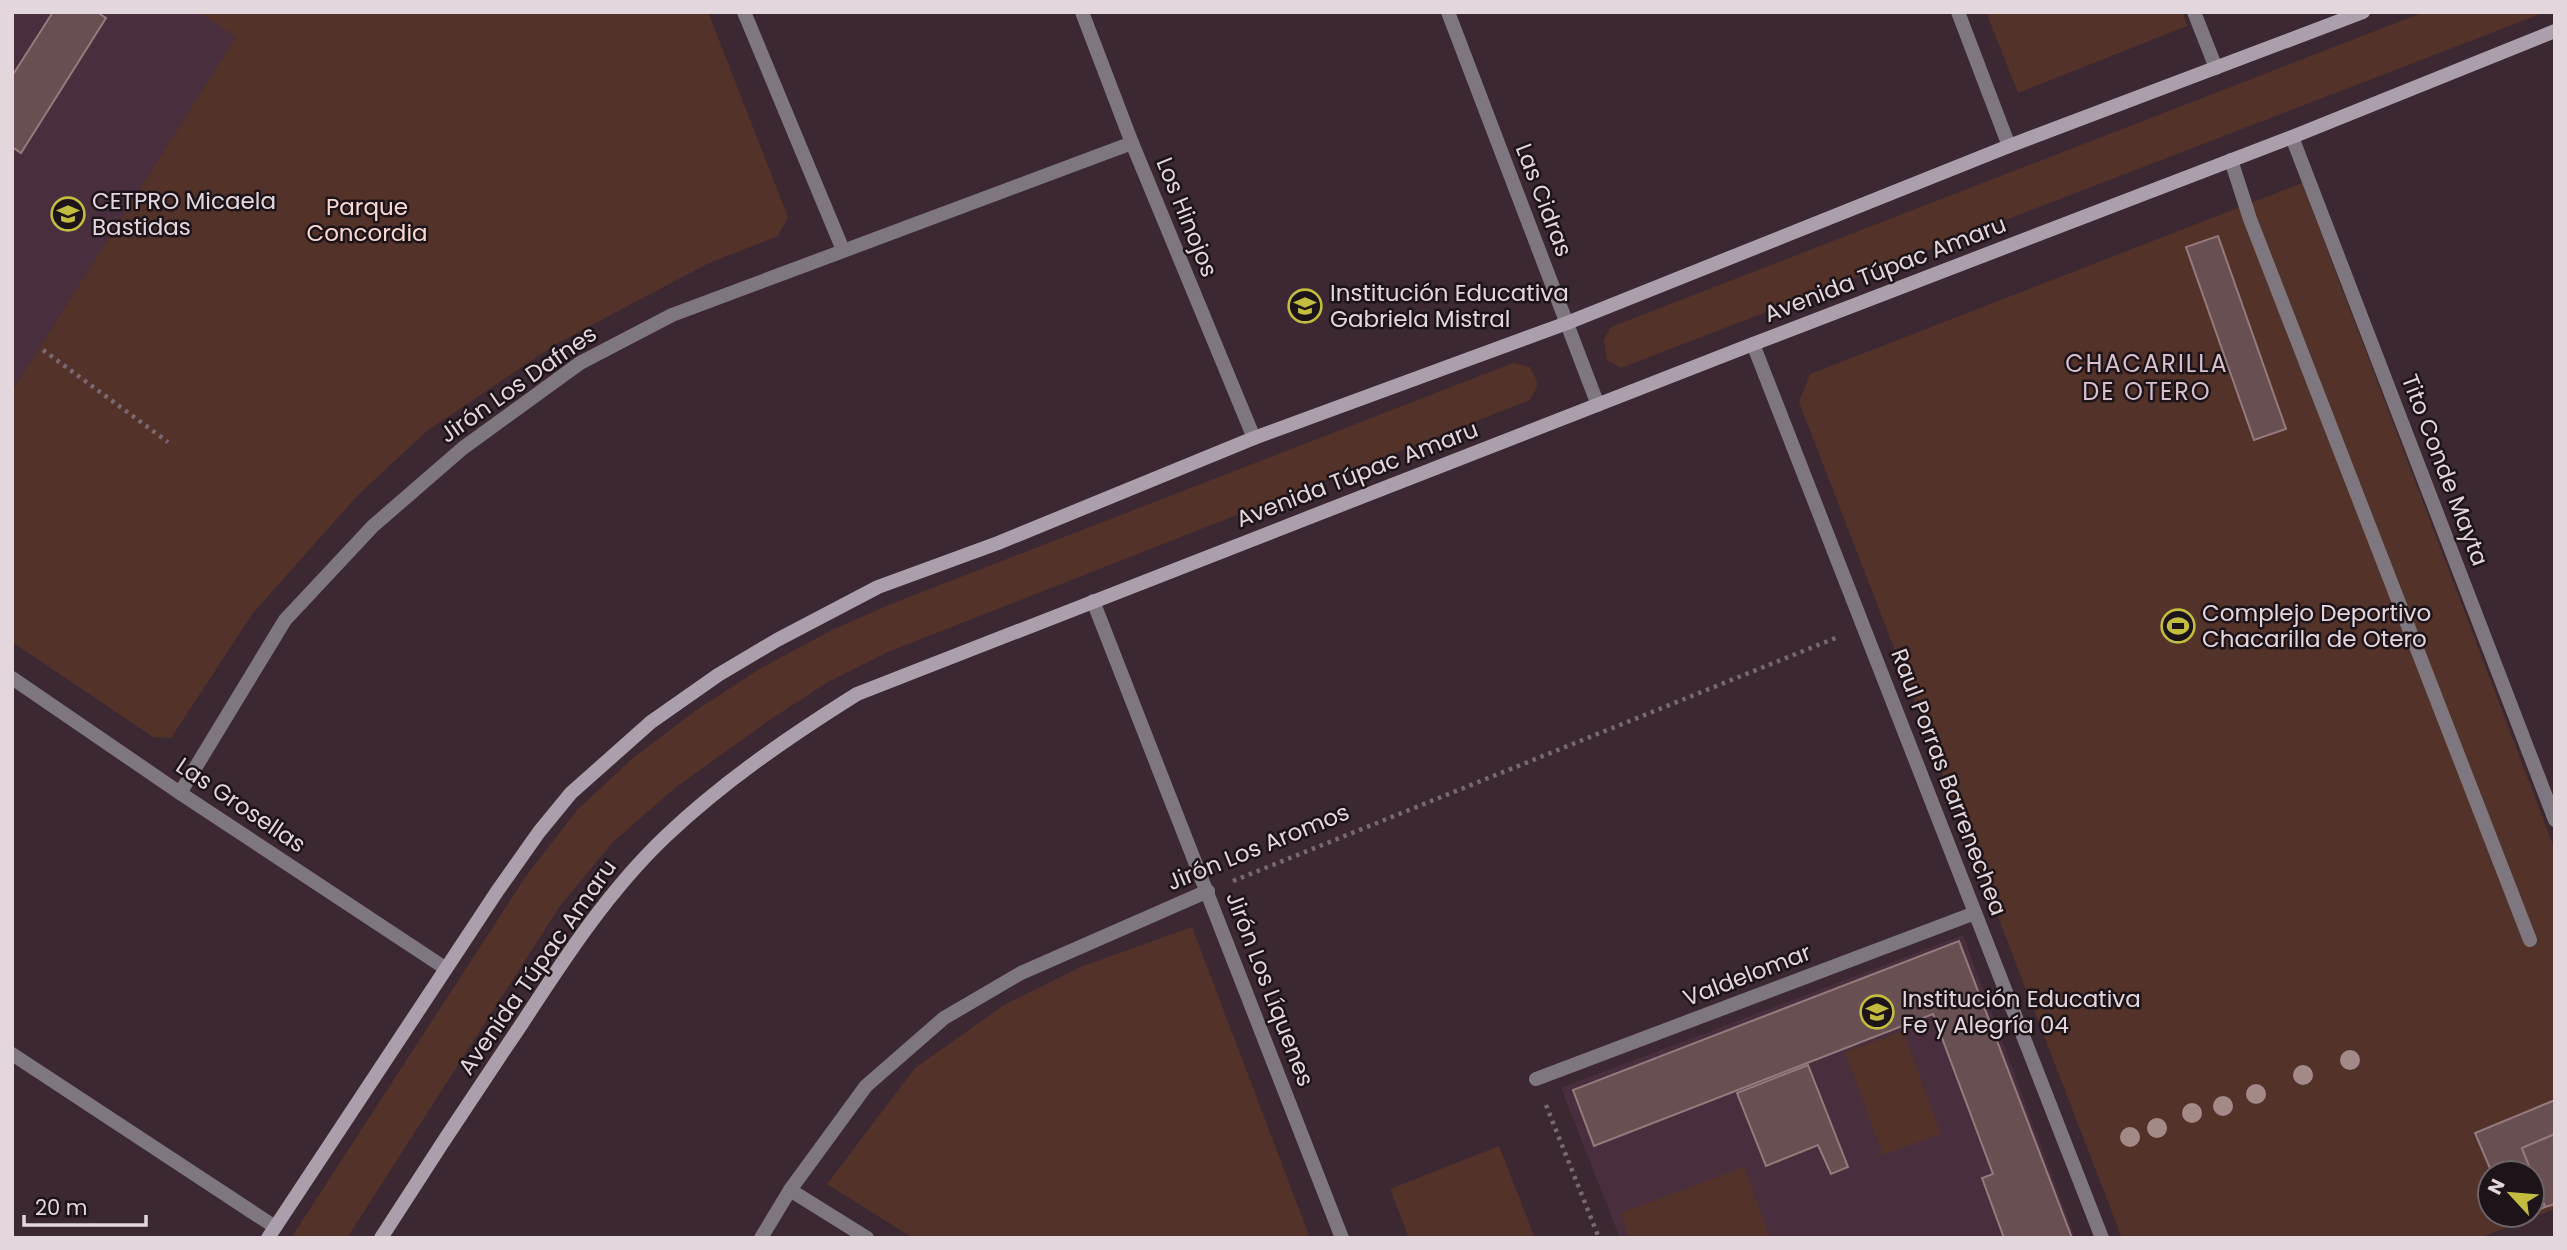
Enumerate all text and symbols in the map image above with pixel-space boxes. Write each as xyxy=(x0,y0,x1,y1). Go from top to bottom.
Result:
street label: Las Cidras xyxy=(1508,139,1580,261)
street label: Los Hinojos xyxy=(1149,152,1225,282)
place label: CETPRO Micaela Bastidas xyxy=(92,185,276,243)
park label: Parque Concordia xyxy=(306,191,428,249)
school or university icon: CETPRO Micaela Bastidas xyxy=(49,195,87,233)
street label: Avenida Túpac Amaru xyxy=(1759,208,2011,330)
place label: Institución Educativa Gabriela Mistral xyxy=(1330,277,1569,335)
school or university icon: Institución Educativa Gabriela Mistral xyxy=(1286,287,1324,325)
street label: Jirón Los Dafnes xyxy=(433,318,603,450)
district label: CHACARILLA DE OTERO xyxy=(2065,347,2229,408)
street label: Tito Conde Mayta xyxy=(2394,370,2496,570)
street label: Avenida Túpac Amaru xyxy=(1231,413,1483,535)
place label: Complejo Deportivo Chacarilla de Otero xyxy=(2202,597,2431,655)
sports icon: Complejo Deportivo Chacarilla de Otero xyxy=(2159,607,2197,645)
street label: Raul Porras Barrenechea xyxy=(1883,644,2015,920)
street label: Las Grosellas xyxy=(170,750,312,860)
street label: Jirón Los Aromos xyxy=(1162,796,1354,898)
street label: Avenida Túpac Amaru xyxy=(450,853,624,1081)
street label: Jirón Los Líquenes xyxy=(1218,887,1322,1091)
street label: Valdelomar xyxy=(1678,936,1816,1014)
place label: Institución Educativa Fe y Alegría 04 xyxy=(1902,983,2141,1041)
school or university icon: Institución Educativa Fe y Alegría 04 xyxy=(1858,993,1896,1031)
north arrow xyxy=(2476,1159,2546,1229)
text: N xyxy=(2481,1174,2511,1199)
scale bar xyxy=(24,1184,147,1228)
text: 20 m xyxy=(35,1193,88,1222)

